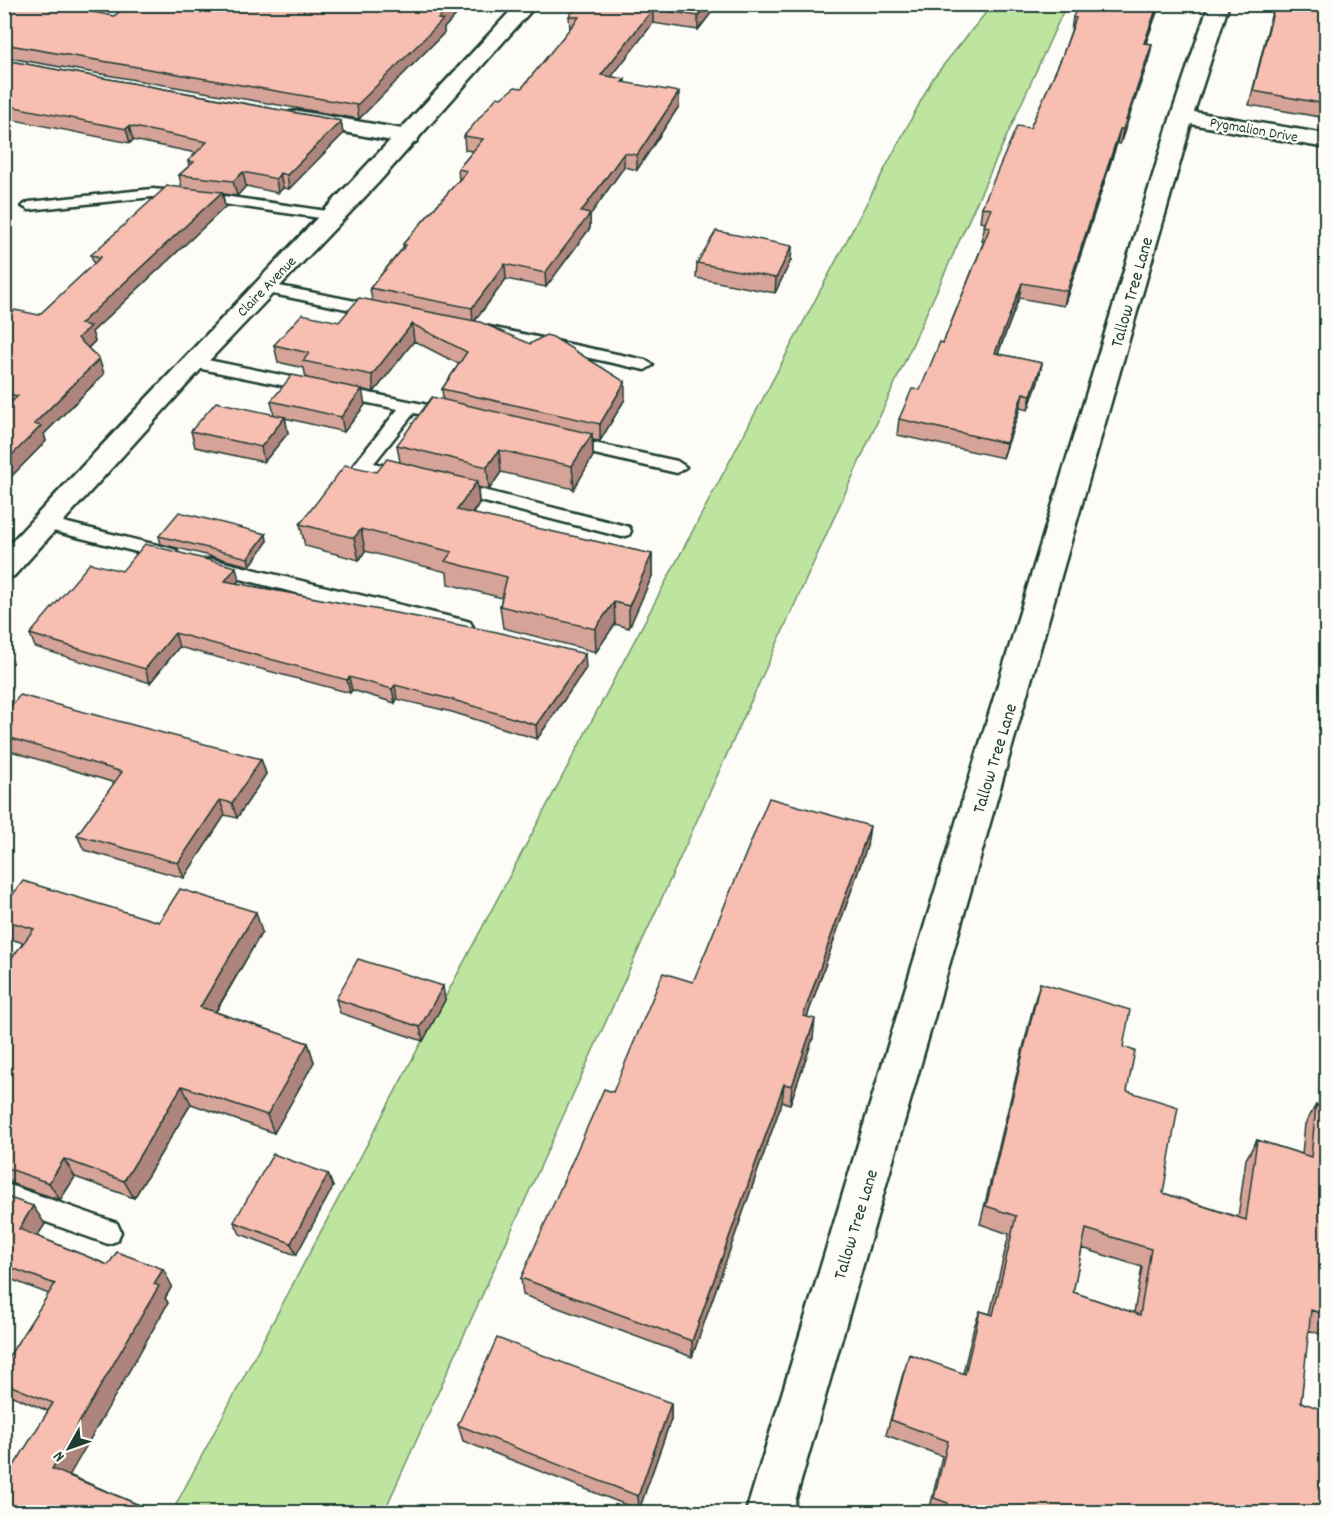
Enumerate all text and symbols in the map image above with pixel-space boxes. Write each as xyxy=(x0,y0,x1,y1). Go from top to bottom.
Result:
street label: Pygmalion Drive xyxy=(1208,112,1300,150)
street label: Tallow Tree Lane xyxy=(1106,234,1161,351)
street label: Claire Avenue xyxy=(233,252,303,323)
street label: Tallow Tree Lane xyxy=(968,701,1025,817)
street label: Tallow Tree Lane xyxy=(829,1167,886,1283)
north arrow xyxy=(39,1418,99,1478)
text: N xyxy=(48,1446,71,1466)

